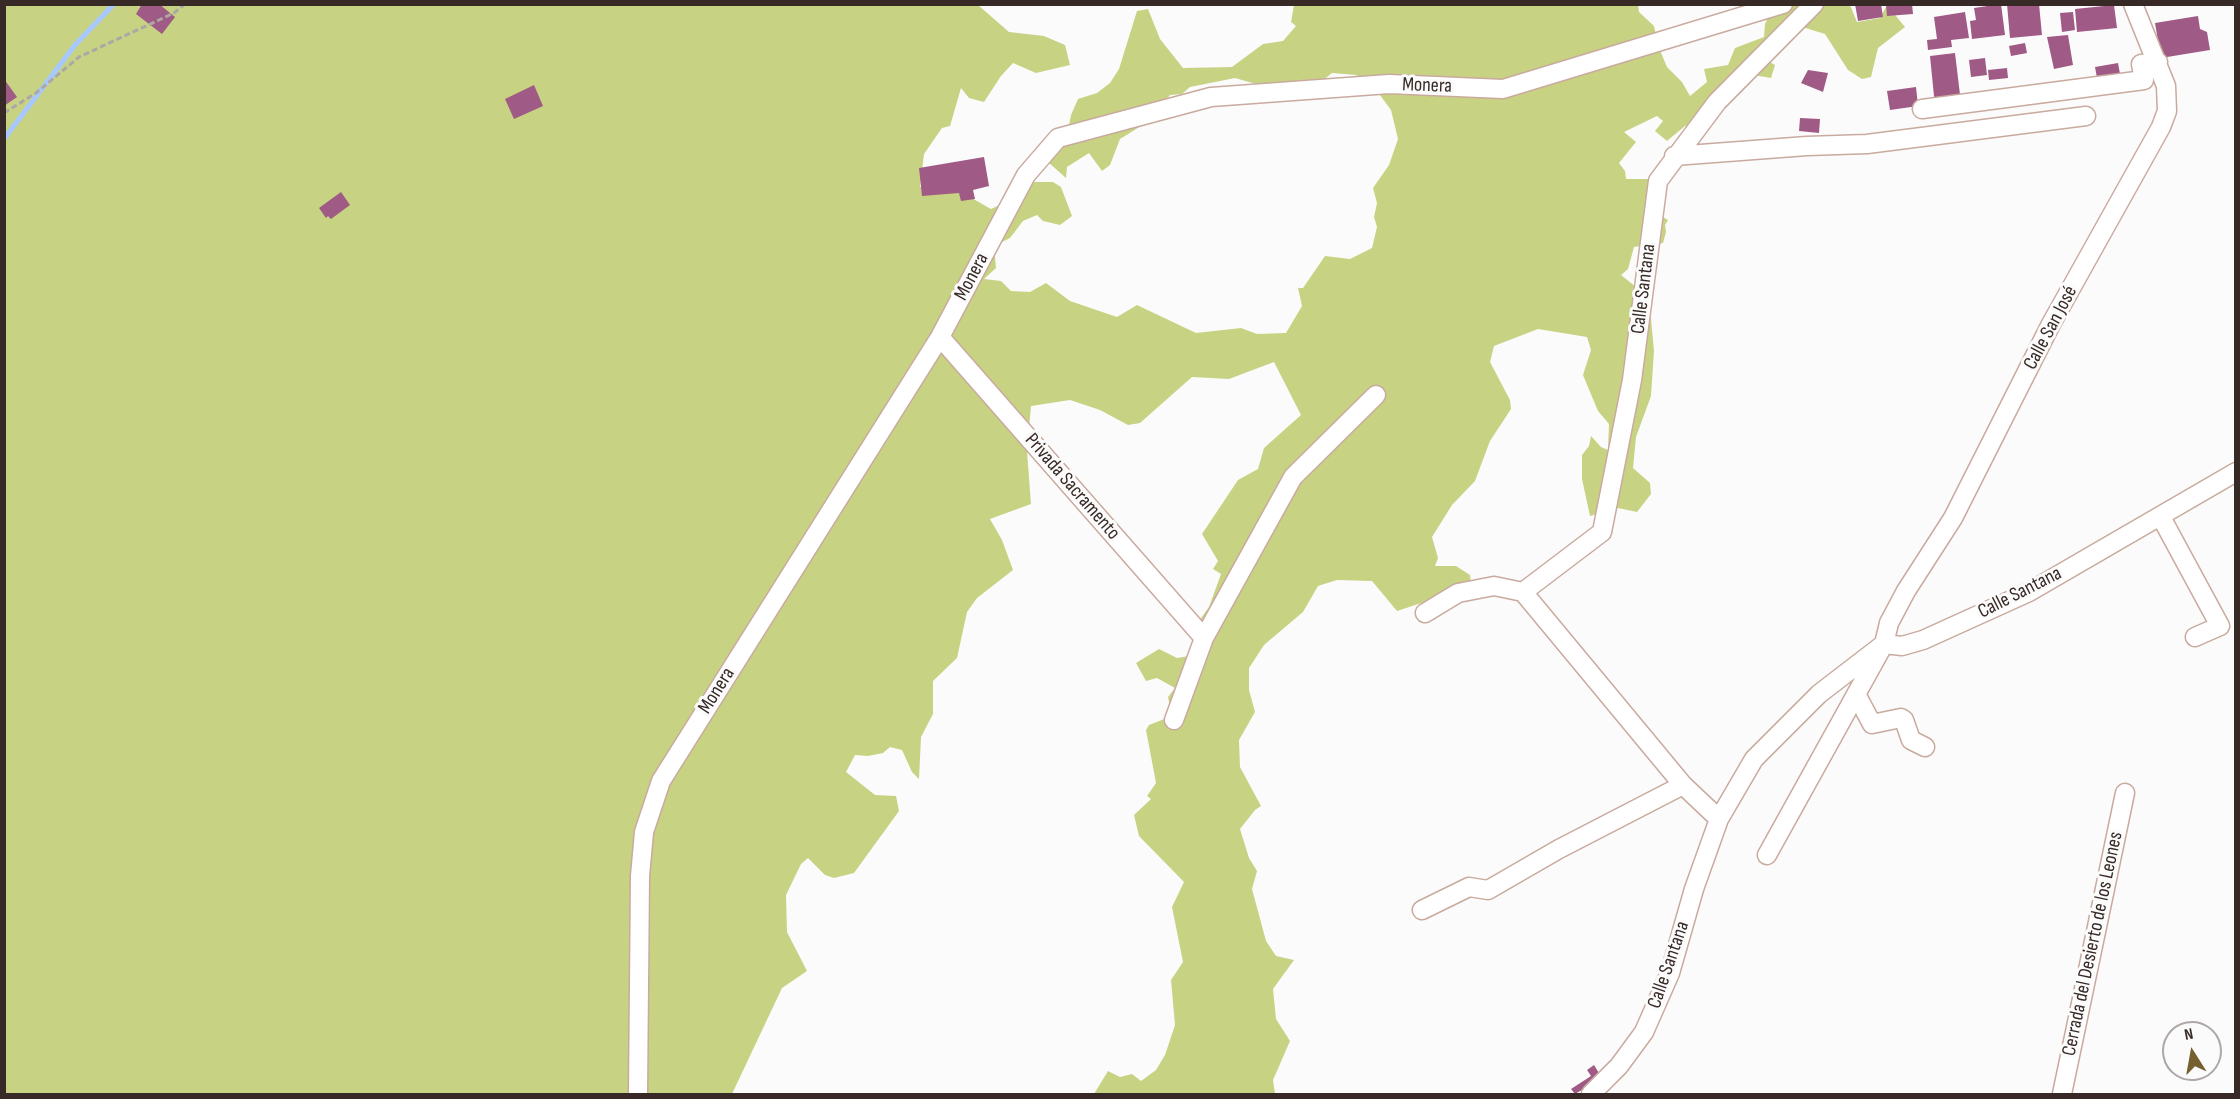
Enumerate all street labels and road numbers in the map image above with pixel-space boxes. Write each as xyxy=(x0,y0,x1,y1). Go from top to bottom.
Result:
street label: Monera xyxy=(1402,73,1452,99)
street label: Calle Santana xyxy=(1627,243,1661,335)
street label: Monera xyxy=(950,249,994,305)
street label: Calle San José xyxy=(2019,282,2083,374)
street label: Privada Sacramento xyxy=(1019,429,1125,545)
street label: Calle Santana xyxy=(1974,562,2066,624)
street label: Monera xyxy=(694,663,740,719)
street label: Cerrada del Desierto de los Leones xyxy=(2058,830,2128,1058)
street label: Calle Santana xyxy=(1643,918,1695,1012)

